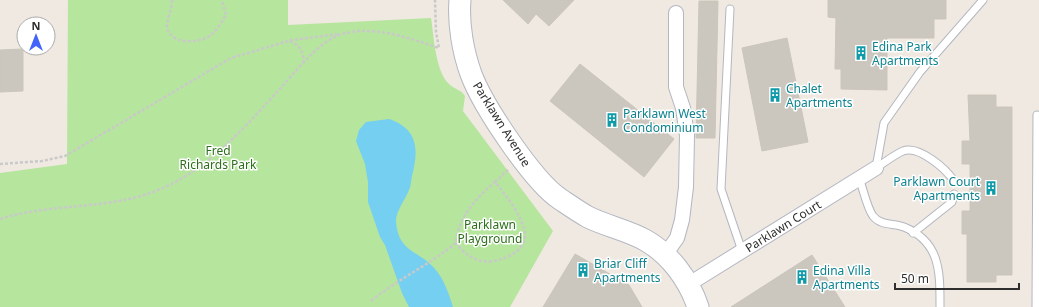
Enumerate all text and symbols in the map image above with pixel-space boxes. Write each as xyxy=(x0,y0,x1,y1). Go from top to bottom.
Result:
north arrow xyxy=(16,16,56,56)
text: N xyxy=(32,18,40,33)
place label: Edina Park Apartments xyxy=(872,38,939,69)
building icon: Edina Park Apartments xyxy=(853,45,869,61)
street label: Parklawn Avenue xyxy=(469,78,535,170)
place label: Chalet Apartments xyxy=(786,80,853,111)
building icon: Chalet Apartments xyxy=(767,87,783,103)
place label: Parklawn West Condominium xyxy=(623,105,707,136)
building icon: Parklawn West Condominium xyxy=(604,112,620,128)
park label: Fred Richards Park xyxy=(180,142,257,173)
place label: Parklawn Court Apartments xyxy=(893,173,981,204)
building icon: Parklawn Court Apartments xyxy=(983,180,999,196)
street label: Parklawn Court xyxy=(742,195,825,256)
park label: Parklawn Playground xyxy=(458,216,522,247)
place label: Briar Cliff Apartments xyxy=(594,255,661,286)
building icon: Briar Cliff Apartments xyxy=(575,262,591,278)
place label: Edina Villa Apartments xyxy=(813,262,880,293)
scale bar xyxy=(895,265,1019,291)
building icon: Edina Villa Apartments xyxy=(794,269,810,285)
text: 50 m xyxy=(901,270,929,287)

